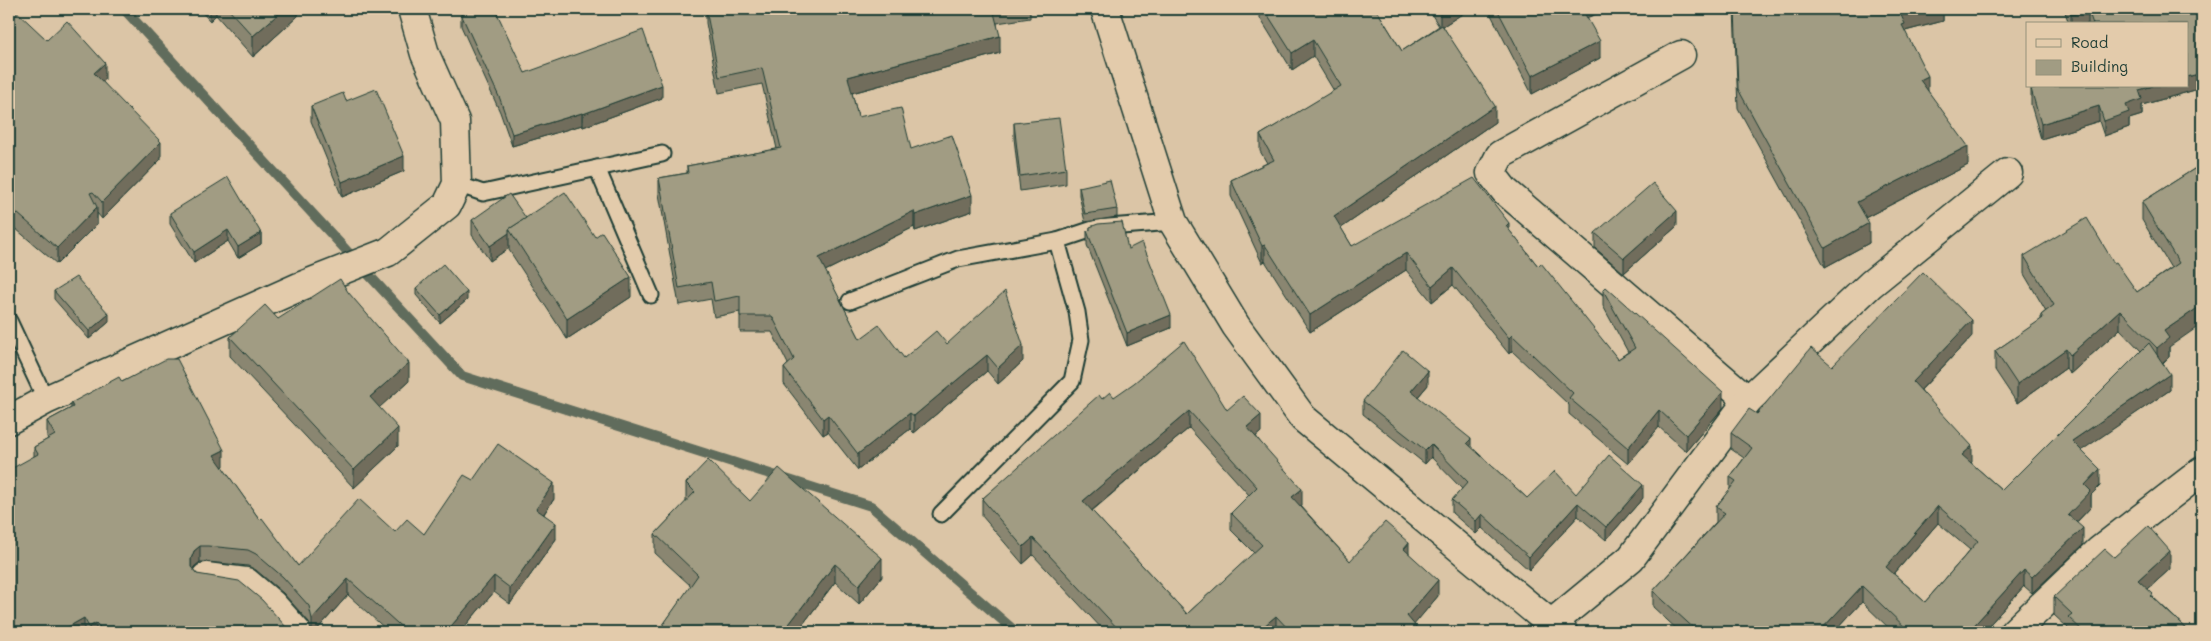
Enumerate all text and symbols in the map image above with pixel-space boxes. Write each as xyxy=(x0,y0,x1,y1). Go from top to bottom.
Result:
legend xyxy=(2026,22,2188,88)
text: Road xyxy=(2071,32,2108,52)
text: Building xyxy=(2071,56,2128,76)

